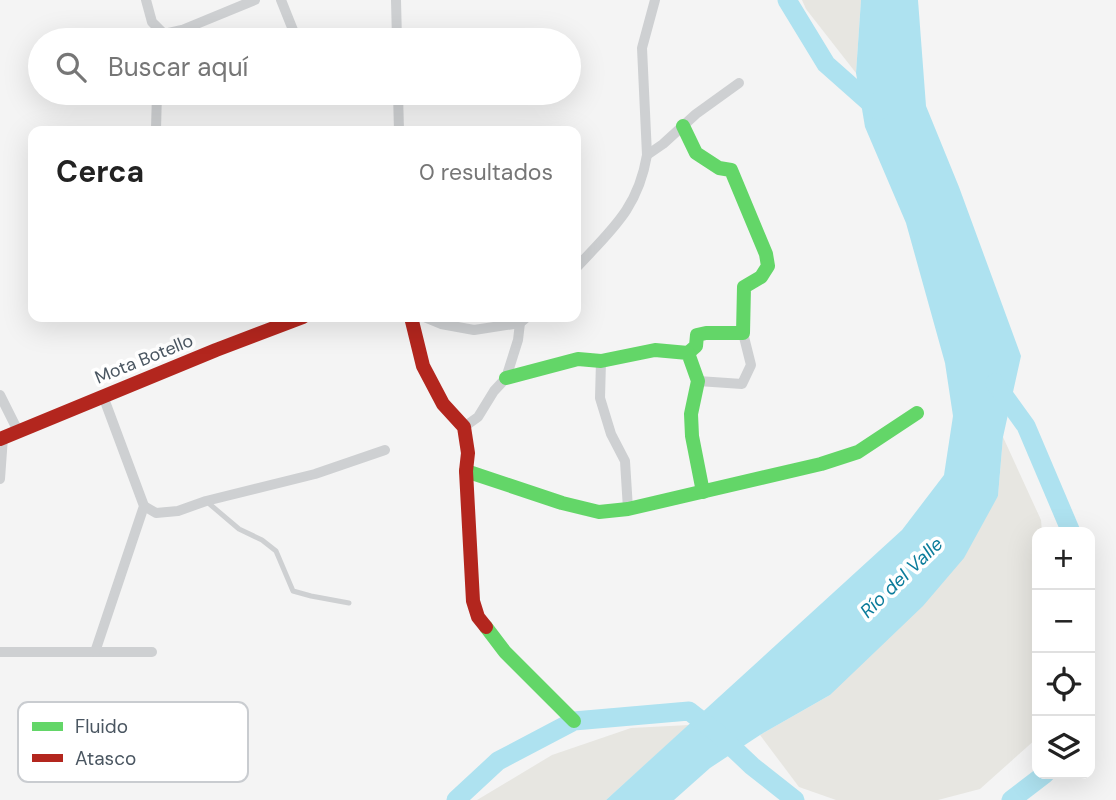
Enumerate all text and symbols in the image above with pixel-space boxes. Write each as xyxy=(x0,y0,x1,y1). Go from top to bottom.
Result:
search box xyxy=(28,28,581,105)
icon: search xyxy=(52,48,90,86)
text: Buscar aquí xyxy=(108,50,248,84)
text: Cerca xyxy=(56,152,144,191)
text: 0 resultados xyxy=(419,157,553,187)
street label: Mota Botello xyxy=(91,328,197,390)
map controls xyxy=(1032,527,1095,779)
button: + xyxy=(1032,527,1095,590)
water label: Río del Valle xyxy=(854,531,948,623)
button: − xyxy=(1032,590,1095,653)
button: locate xyxy=(1032,653,1095,716)
legend xyxy=(18,702,248,782)
text: Fluido xyxy=(75,714,128,739)
button: layers xyxy=(1032,716,1095,779)
text: Atasco xyxy=(75,746,136,771)

